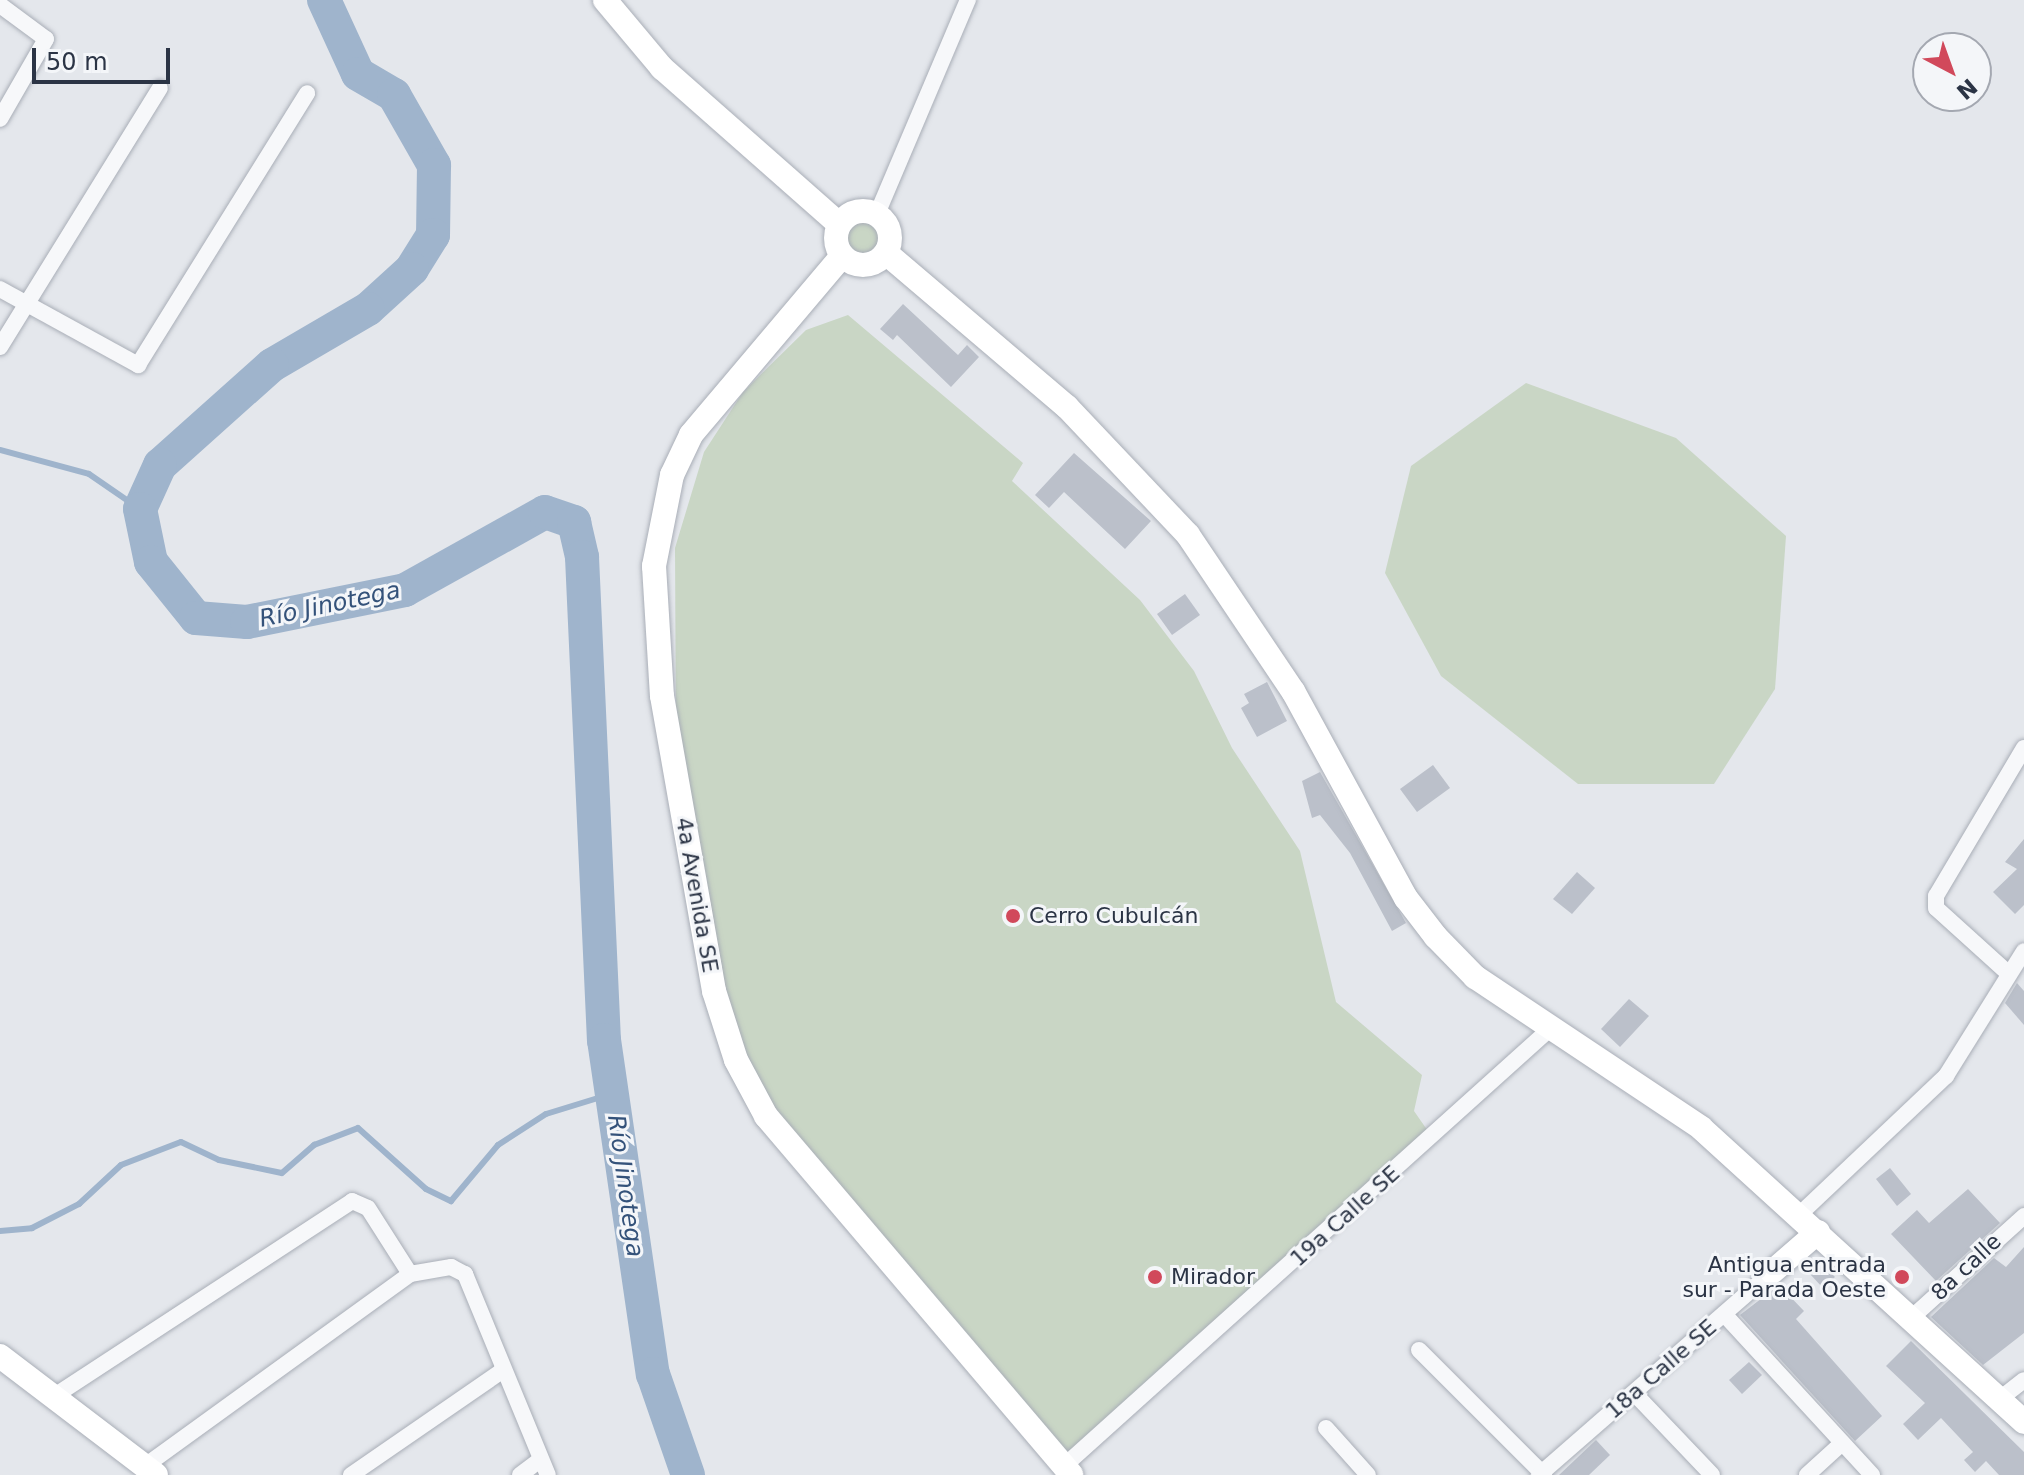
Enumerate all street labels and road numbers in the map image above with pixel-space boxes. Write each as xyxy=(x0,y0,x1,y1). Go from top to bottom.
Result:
street label: 4a Avenida SE xyxy=(670,815,724,975)
street label: 19a Calle SE xyxy=(1285,1160,1405,1272)
street label: 8a calle xyxy=(1926,1228,2006,1306)
street label: 18a Calle SE xyxy=(1600,1314,1722,1424)

